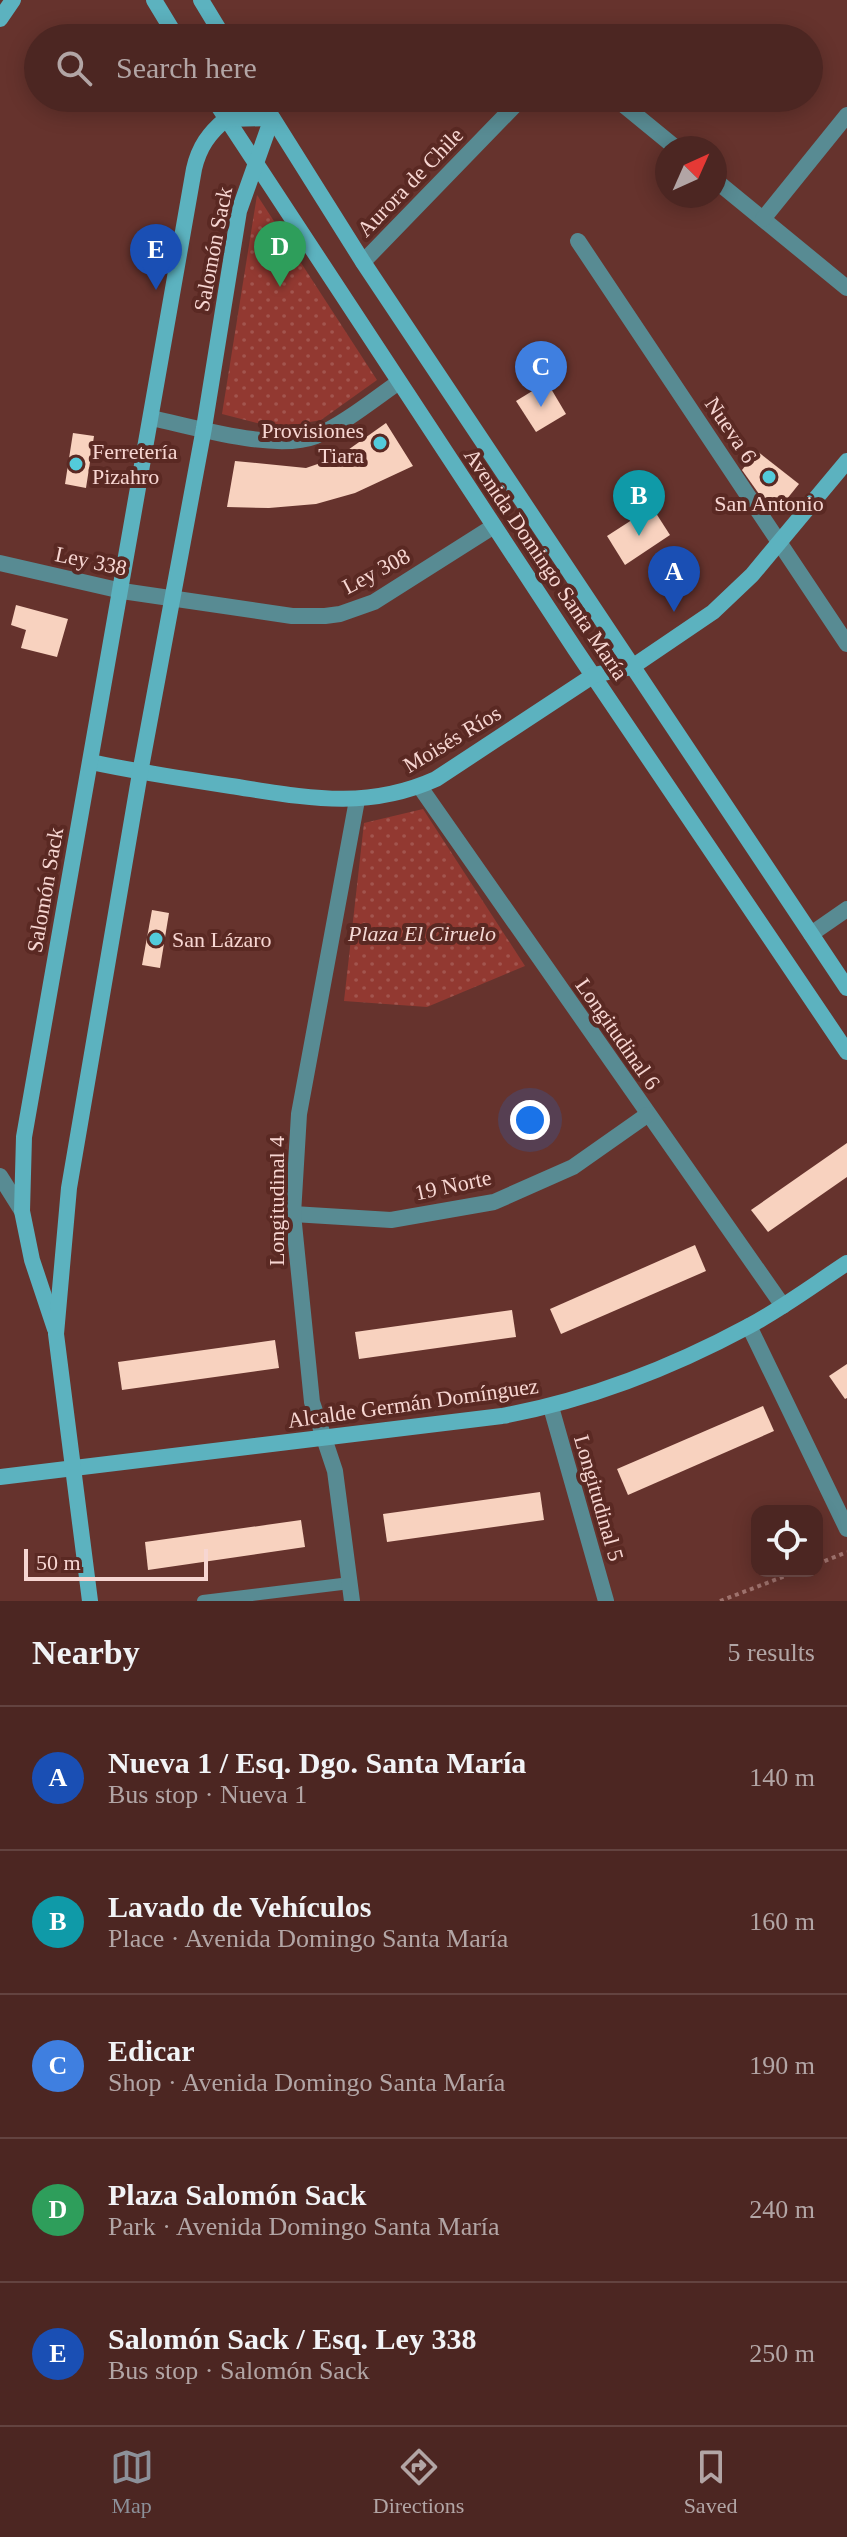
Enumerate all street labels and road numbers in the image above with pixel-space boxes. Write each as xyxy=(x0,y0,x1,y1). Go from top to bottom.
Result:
street label: Aurora de Chile xyxy=(352,122,468,242)
street label: Salomón Sack xyxy=(189,185,237,313)
street label: Nueva 6 xyxy=(700,392,762,468)
street label: Avenida Domingo Santa María xyxy=(459,443,633,685)
street label: Ley 338 xyxy=(53,541,129,581)
street label: Ley 308 xyxy=(338,543,414,599)
street label: Moisés Ríos xyxy=(399,700,505,778)
street label: Salomón Sack xyxy=(22,826,68,954)
street label: Longitudinal 6 xyxy=(570,974,666,1094)
street label: Longitudinal 4 xyxy=(264,1136,289,1266)
street label: 19 Norte xyxy=(412,1165,494,1205)
street label: Alcalde Germán Domínguez xyxy=(286,1373,540,1433)
street label: Longitudinal 5 xyxy=(569,1432,629,1564)

